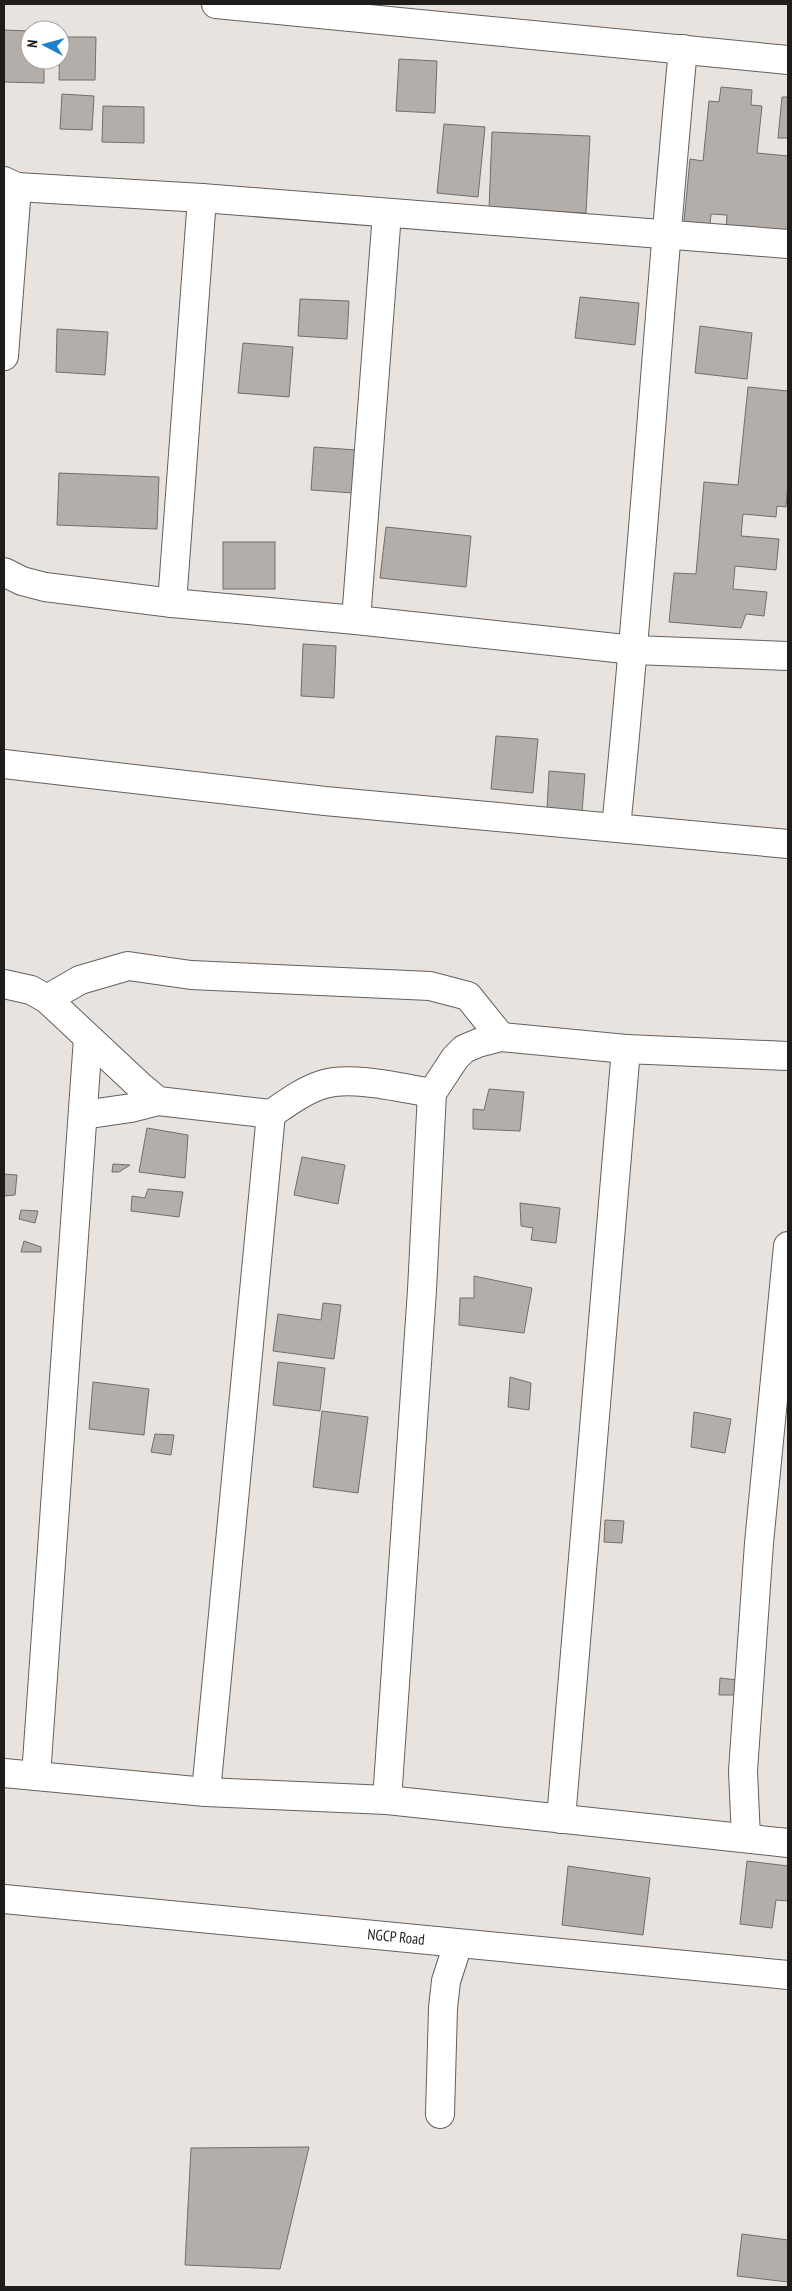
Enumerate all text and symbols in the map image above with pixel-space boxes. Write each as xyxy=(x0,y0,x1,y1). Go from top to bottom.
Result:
north arrow xyxy=(20,20,70,70)
text: N xyxy=(23,39,41,48)
street label: NGCP Road xyxy=(367,1924,426,1949)

